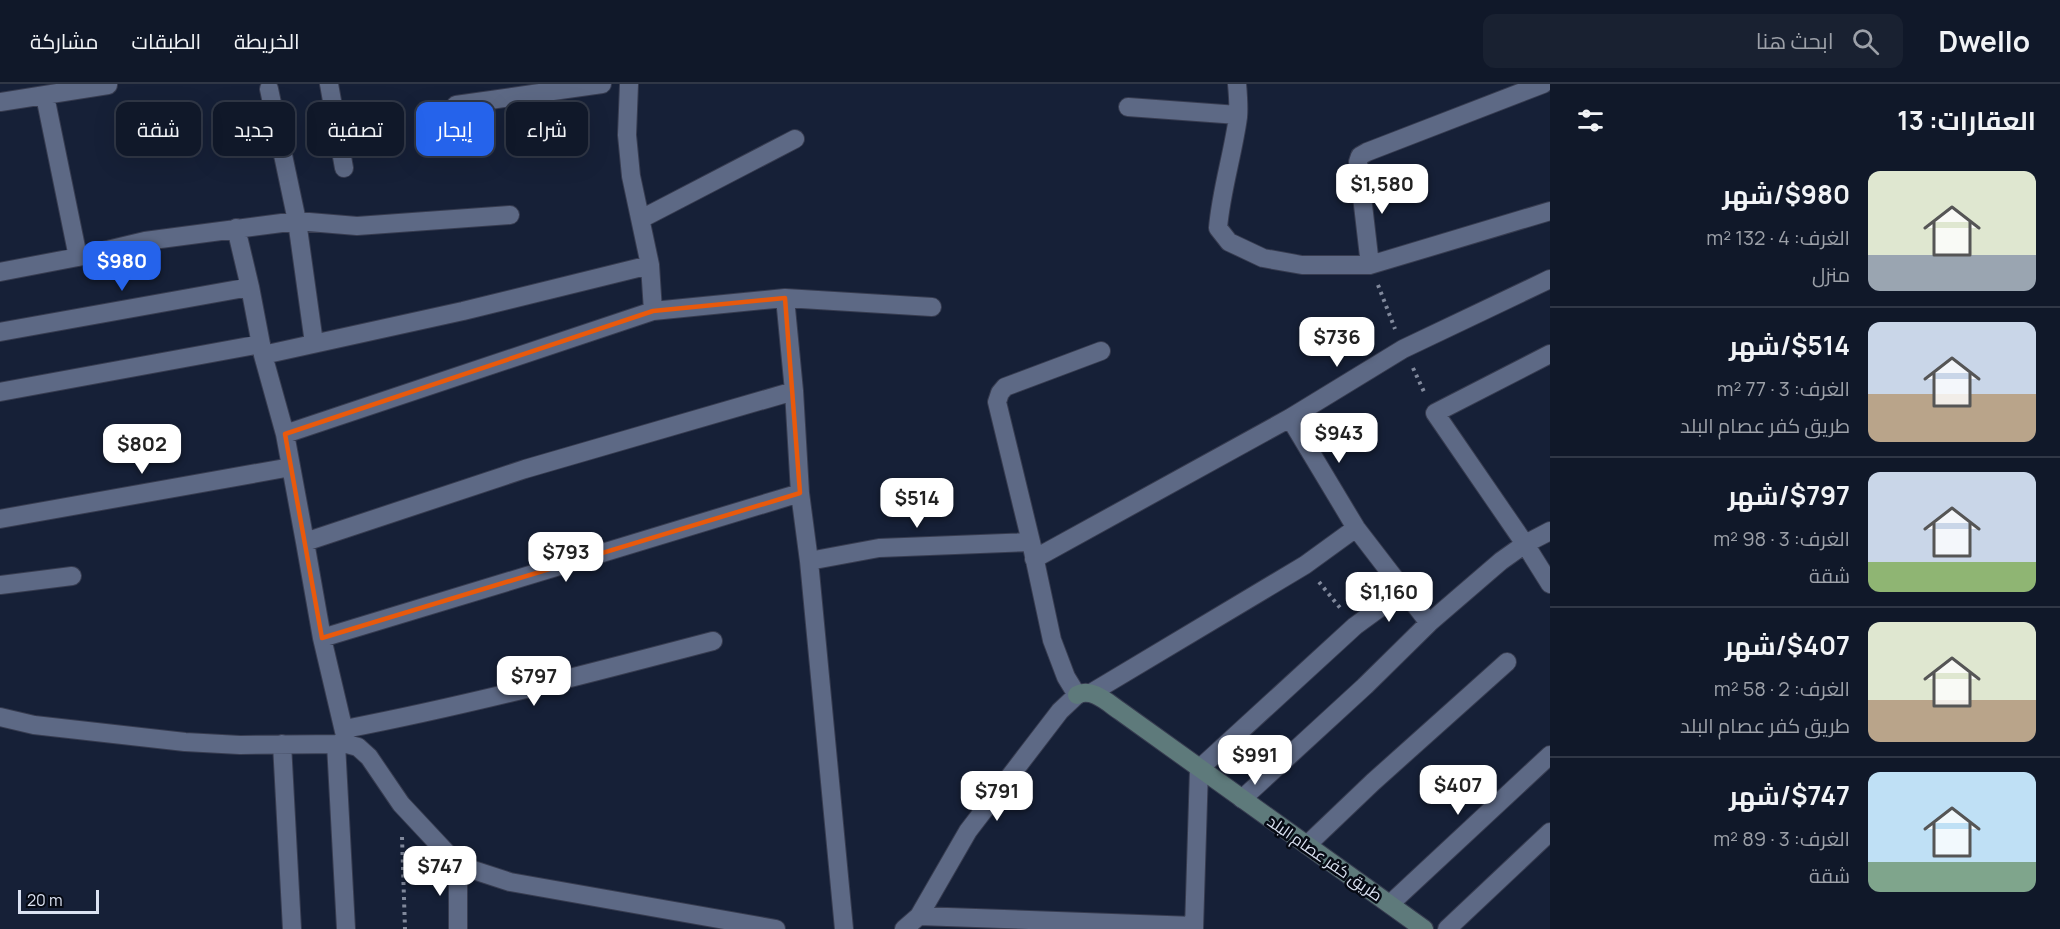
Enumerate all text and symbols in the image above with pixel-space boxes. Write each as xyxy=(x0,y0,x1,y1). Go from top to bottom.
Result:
search box xyxy=(1483,14,1903,68)
text: Dwello xyxy=(1939,22,2030,60)
icon: search xyxy=(1849,25,1882,58)
text: ابحث هنا xyxy=(1756,26,1834,56)
text: مشاركة xyxy=(30,27,99,55)
text: الطبقات xyxy=(132,27,201,55)
text: الخريطة xyxy=(234,27,300,55)
chip: شقة xyxy=(116,102,201,156)
chip: جديد xyxy=(213,102,295,156)
chip: تصفية xyxy=(307,102,404,156)
chip: إيجار xyxy=(416,102,494,156)
chip: شراء xyxy=(506,102,588,156)
text: العقارات: 13 xyxy=(1897,102,2036,138)
icon: filters xyxy=(1574,104,1607,137)
pin: $1,580 xyxy=(1333,164,1431,215)
text: $1,580 xyxy=(1350,170,1414,197)
text: $980/شهر xyxy=(1722,176,1850,212)
icon: home xyxy=(1916,195,1988,267)
text: الغرف: 4 · 132 m² xyxy=(1706,224,1850,251)
pin: $980 xyxy=(86,241,158,292)
text: $980 xyxy=(97,247,147,274)
text: منزل xyxy=(1812,261,1850,288)
pin: $736 xyxy=(1301,317,1373,368)
text: $736 xyxy=(1313,323,1361,350)
text: $514/شهر xyxy=(1729,327,1850,363)
icon: home xyxy=(1916,346,1988,418)
text: الغرف: 3 · 77 m² xyxy=(1717,375,1850,402)
text: طريق كفر عصام البلد xyxy=(1680,412,1850,439)
pin: $943 xyxy=(1303,413,1375,464)
text: $943 xyxy=(1315,419,1363,446)
pin: $802 xyxy=(106,424,178,475)
text: $802 xyxy=(117,430,167,457)
text: $797/شهر xyxy=(1728,477,1850,513)
pin: $514 xyxy=(881,478,953,529)
text: $514 xyxy=(894,484,940,511)
icon: home xyxy=(1916,496,1988,568)
text: الغرف: 3 · 98 m² xyxy=(1713,525,1850,552)
pin: $793 xyxy=(530,532,602,583)
text: $793 xyxy=(542,538,590,565)
text: شقة xyxy=(1809,562,1850,589)
pin: $1,160 xyxy=(1340,572,1438,623)
text: $1,160 xyxy=(1360,578,1418,605)
text: $407/شهر xyxy=(1725,627,1850,663)
icon: home xyxy=(1916,646,1988,718)
pin: $797 xyxy=(498,656,570,707)
text: $797 xyxy=(511,662,557,689)
text: الغرف: 2 · 58 m² xyxy=(1714,675,1850,702)
text: طريق كفر عصام البلد xyxy=(1680,712,1850,739)
pin: $991 xyxy=(1219,735,1291,786)
text: $991 xyxy=(1232,741,1278,768)
pin: $407 xyxy=(1422,765,1494,816)
pin: $791 xyxy=(961,771,1033,822)
text: $407 xyxy=(1434,771,1482,798)
text: $791 xyxy=(975,777,1019,804)
text: $747/شهر xyxy=(1729,777,1850,813)
icon: home xyxy=(1916,796,1988,868)
street label: طريق كفر عصام البلد xyxy=(1262,810,1387,907)
text: الغرف: 3 · 89 m² xyxy=(1713,825,1850,852)
pin: $747 xyxy=(404,846,476,897)
text: $747 xyxy=(417,852,463,879)
text: شقة xyxy=(1809,862,1850,889)
scale bar xyxy=(18,887,99,914)
text: 20 m xyxy=(27,889,63,911)

